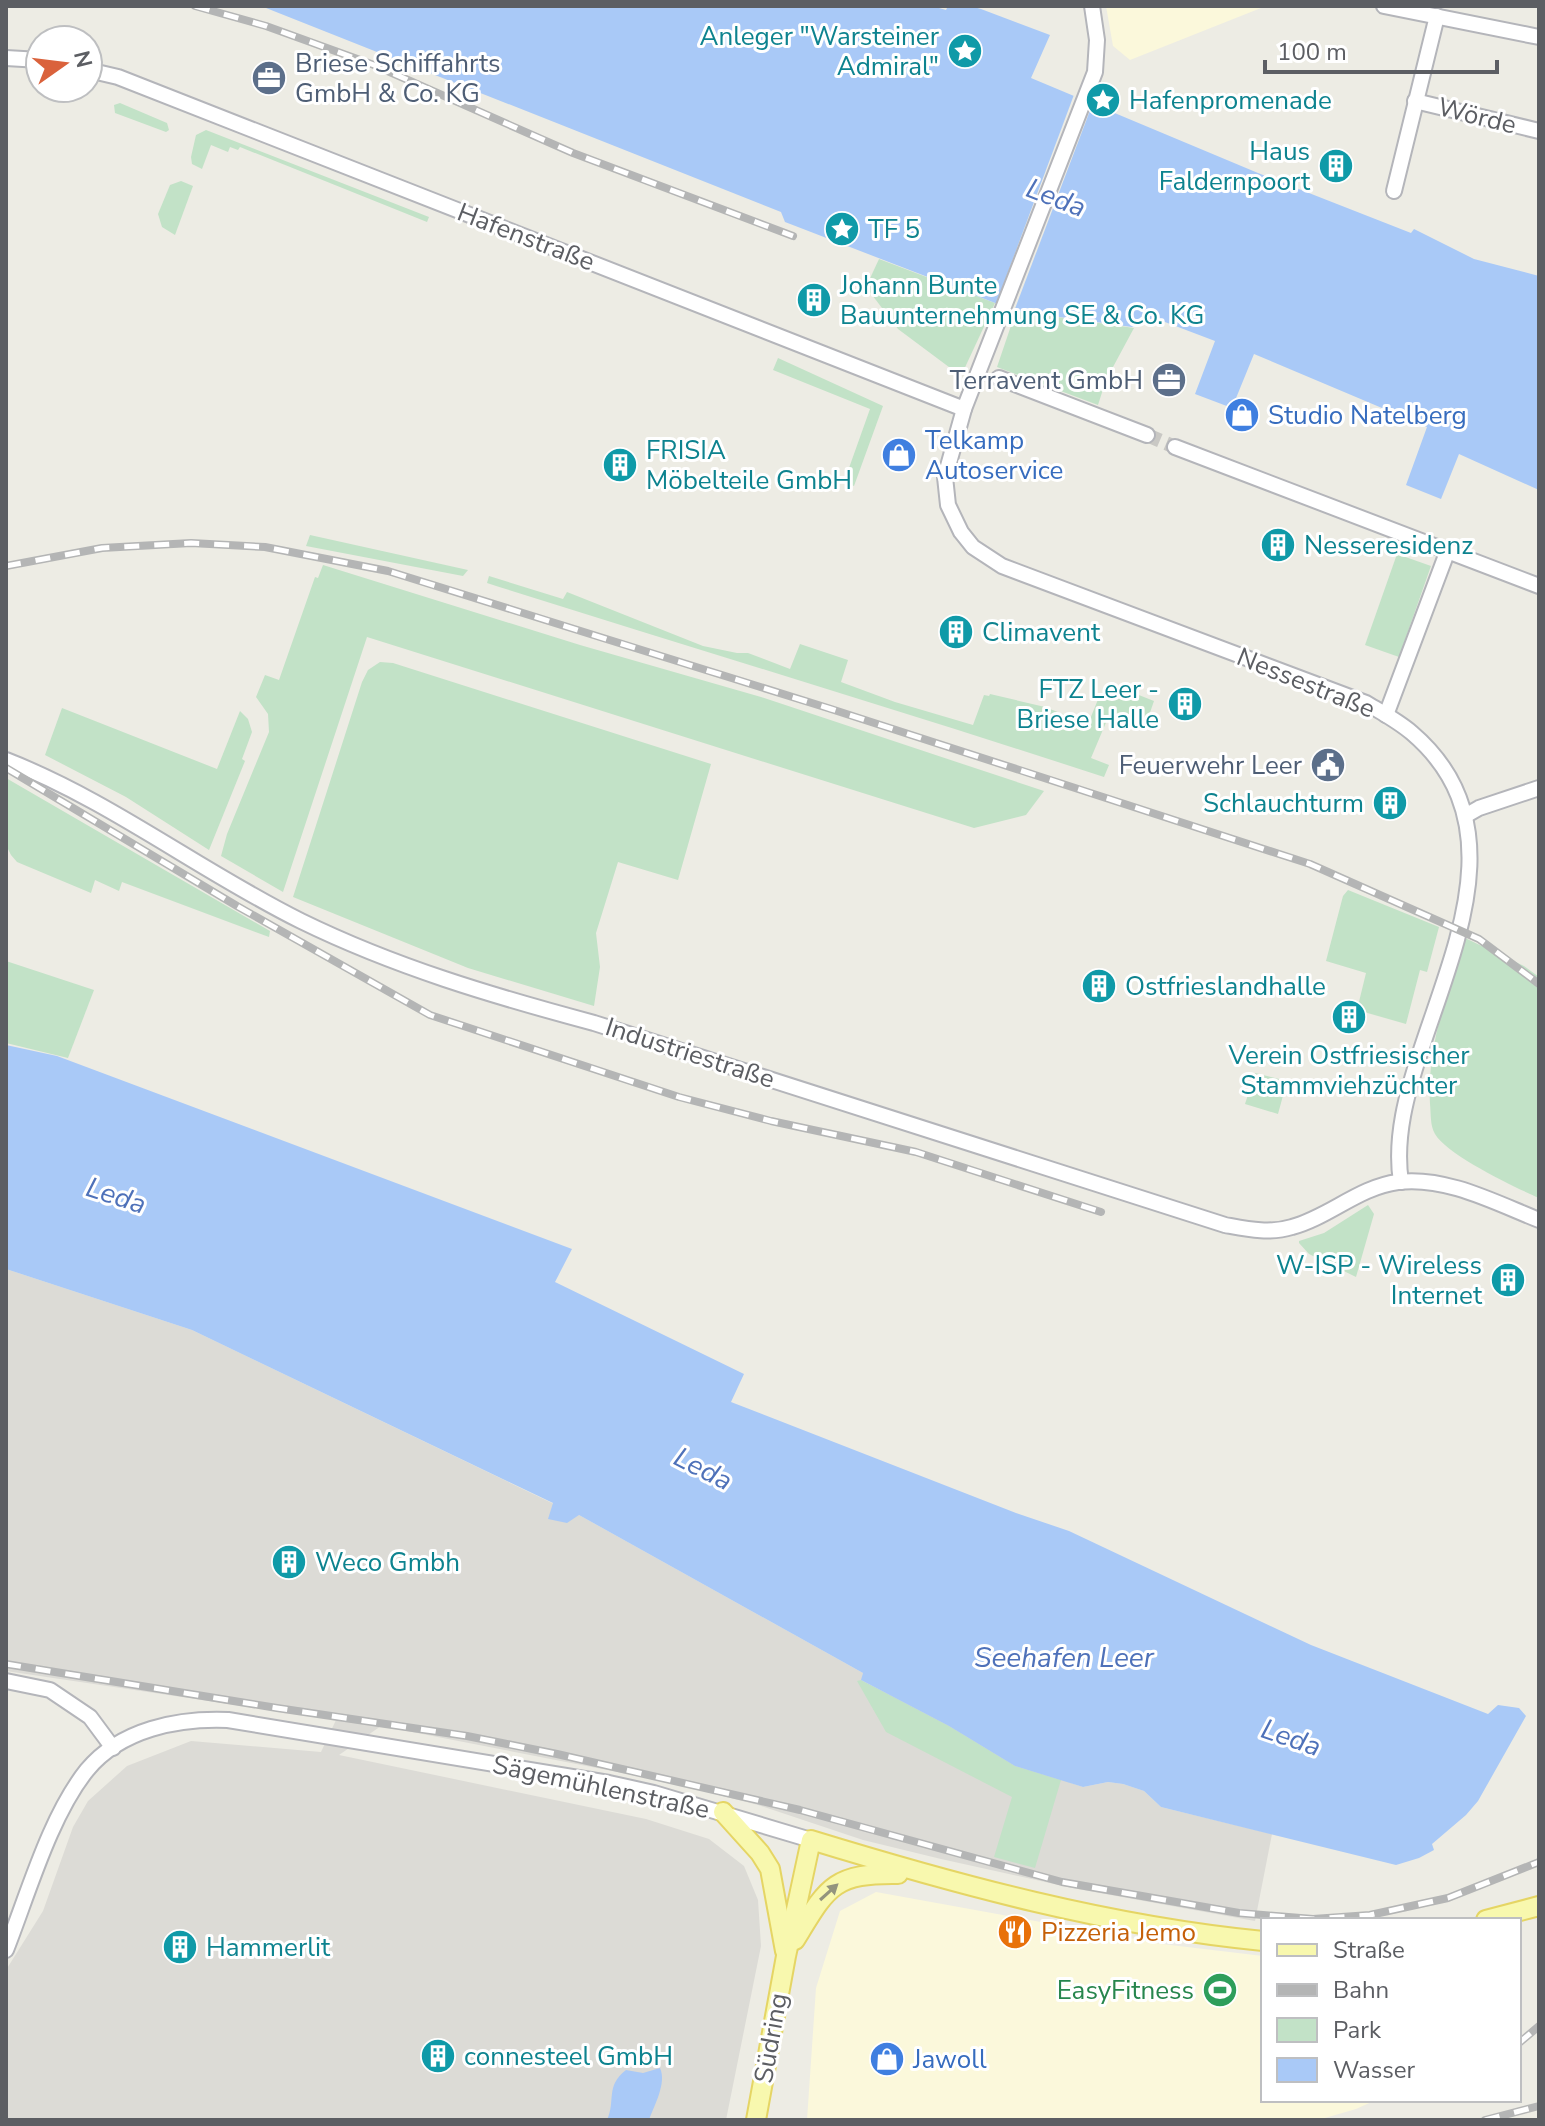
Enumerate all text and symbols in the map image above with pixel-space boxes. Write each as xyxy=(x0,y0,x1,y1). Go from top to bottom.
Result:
place label: Anleger "Warsteiner Admiral" xyxy=(699,19,940,84)
north arrow xyxy=(24,24,104,104)
scale bar xyxy=(1265,24,1497,74)
place icon: Anleger "Warsteiner Admiral" xyxy=(946,32,984,70)
text: 100 m xyxy=(1277,36,1347,68)
place label: Briese Schiffahrts GmbH & Co. KG xyxy=(295,46,501,111)
text: N xyxy=(66,48,99,71)
office icon: Briese Schiffahrts GmbH & Co. KG xyxy=(250,59,288,97)
place icon: Hafenpromenade xyxy=(1084,81,1122,119)
place label: Hafenpromenade xyxy=(1129,83,1332,118)
street label: Wörde xyxy=(1434,89,1520,143)
place label: Haus Faldernpoort xyxy=(1159,134,1311,199)
building icon: Haus Faldernpoort xyxy=(1317,147,1355,185)
water label: Leda xyxy=(1021,169,1091,227)
street label: Hafenstraße xyxy=(452,195,600,279)
place icon: TF 5 xyxy=(823,210,861,248)
place label: TF 5 xyxy=(868,212,920,247)
place label: Johann Bunte Bauunternehmung SE & Co. KG xyxy=(839,268,1204,333)
building icon: Johann Bunte Bauunternehmung SE & Co. KG xyxy=(795,281,833,319)
office icon: Terravent GmbH xyxy=(1150,361,1188,399)
place label: Terravent GmbH xyxy=(950,363,1143,398)
shop icon: Studio Natelberg xyxy=(1223,396,1261,434)
place label: Studio Natelberg xyxy=(1268,398,1467,433)
place label: Telkamp Autoservice xyxy=(925,423,1063,488)
place label: FRISIA Möbelteile GmbH xyxy=(646,433,852,498)
shop icon: Telkamp Autoservice xyxy=(880,436,918,474)
building icon: FRISIA Möbelteile GmbH xyxy=(601,446,639,484)
building icon: Nesseresidenz xyxy=(1259,526,1297,564)
place label: Nesseresidenz xyxy=(1304,528,1473,563)
building icon: Climavent xyxy=(937,613,975,651)
place label: Climavent xyxy=(982,615,1101,650)
street label: Nessestraße xyxy=(1232,639,1380,727)
place label: FTZ Leer - Briese Halle xyxy=(1017,672,1159,737)
building icon: FTZ Leer - Briese Halle xyxy=(1166,685,1204,723)
public building icon: Feuerwehr Leer xyxy=(1309,746,1347,784)
place label: Feuerwehr Leer xyxy=(1119,748,1303,783)
building icon: Schlauchturm xyxy=(1371,784,1409,822)
place label: Schlauchturm xyxy=(1203,786,1364,821)
building icon: Ostfrieslandhalle xyxy=(1080,967,1118,1005)
place label: Ostfrieslandhalle xyxy=(1125,969,1326,1004)
building icon: Verein Ostfriesischer Stammviehzüchter xyxy=(1330,998,1368,1036)
street label: Industriestraße xyxy=(601,1009,779,1097)
place label: Verein Ostfriesischer Stammviehzüchter xyxy=(1228,1038,1470,1103)
water label: Leda xyxy=(81,1168,151,1224)
place label: W-ISP - Wireless Internet xyxy=(1276,1248,1483,1313)
building icon: W-ISP - Wireless Internet xyxy=(1489,1261,1527,1299)
water label: Leda xyxy=(667,1438,739,1500)
building icon: Weco Gmbh xyxy=(270,1543,308,1581)
place label: Weco Gmbh xyxy=(315,1545,460,1580)
water label: Seehafen Leer xyxy=(974,1639,1155,1677)
water label: Leda xyxy=(1256,1710,1326,1766)
street label: Sägemühlenstraße xyxy=(489,1747,713,1827)
one-way arrow xyxy=(819,1884,839,1901)
restaurant icon: Pizzeria Jemo xyxy=(996,1913,1034,1951)
place label: Pizzeria Jemo xyxy=(1041,1915,1196,1950)
legend xyxy=(1261,1918,1521,2102)
building icon: Hammerlit xyxy=(161,1928,199,1966)
place label: Hammerlit xyxy=(206,1930,331,1965)
text: Straße xyxy=(1333,1934,1405,1966)
sports icon: EasyFitness xyxy=(1201,1971,1239,2009)
place label: EasyFitness xyxy=(1057,1973,1194,2008)
text: Bahn xyxy=(1333,1974,1389,2006)
street label: Südring xyxy=(746,1990,796,2086)
text: Park xyxy=(1333,2014,1382,2046)
building icon: connesteel GmbH xyxy=(419,2037,457,2075)
place label: connesteel GmbH xyxy=(464,2039,673,2074)
shop icon: Jawoll xyxy=(868,2040,906,2078)
place label: Jawoll xyxy=(912,2042,987,2077)
text: Wasser xyxy=(1333,2054,1416,2086)

